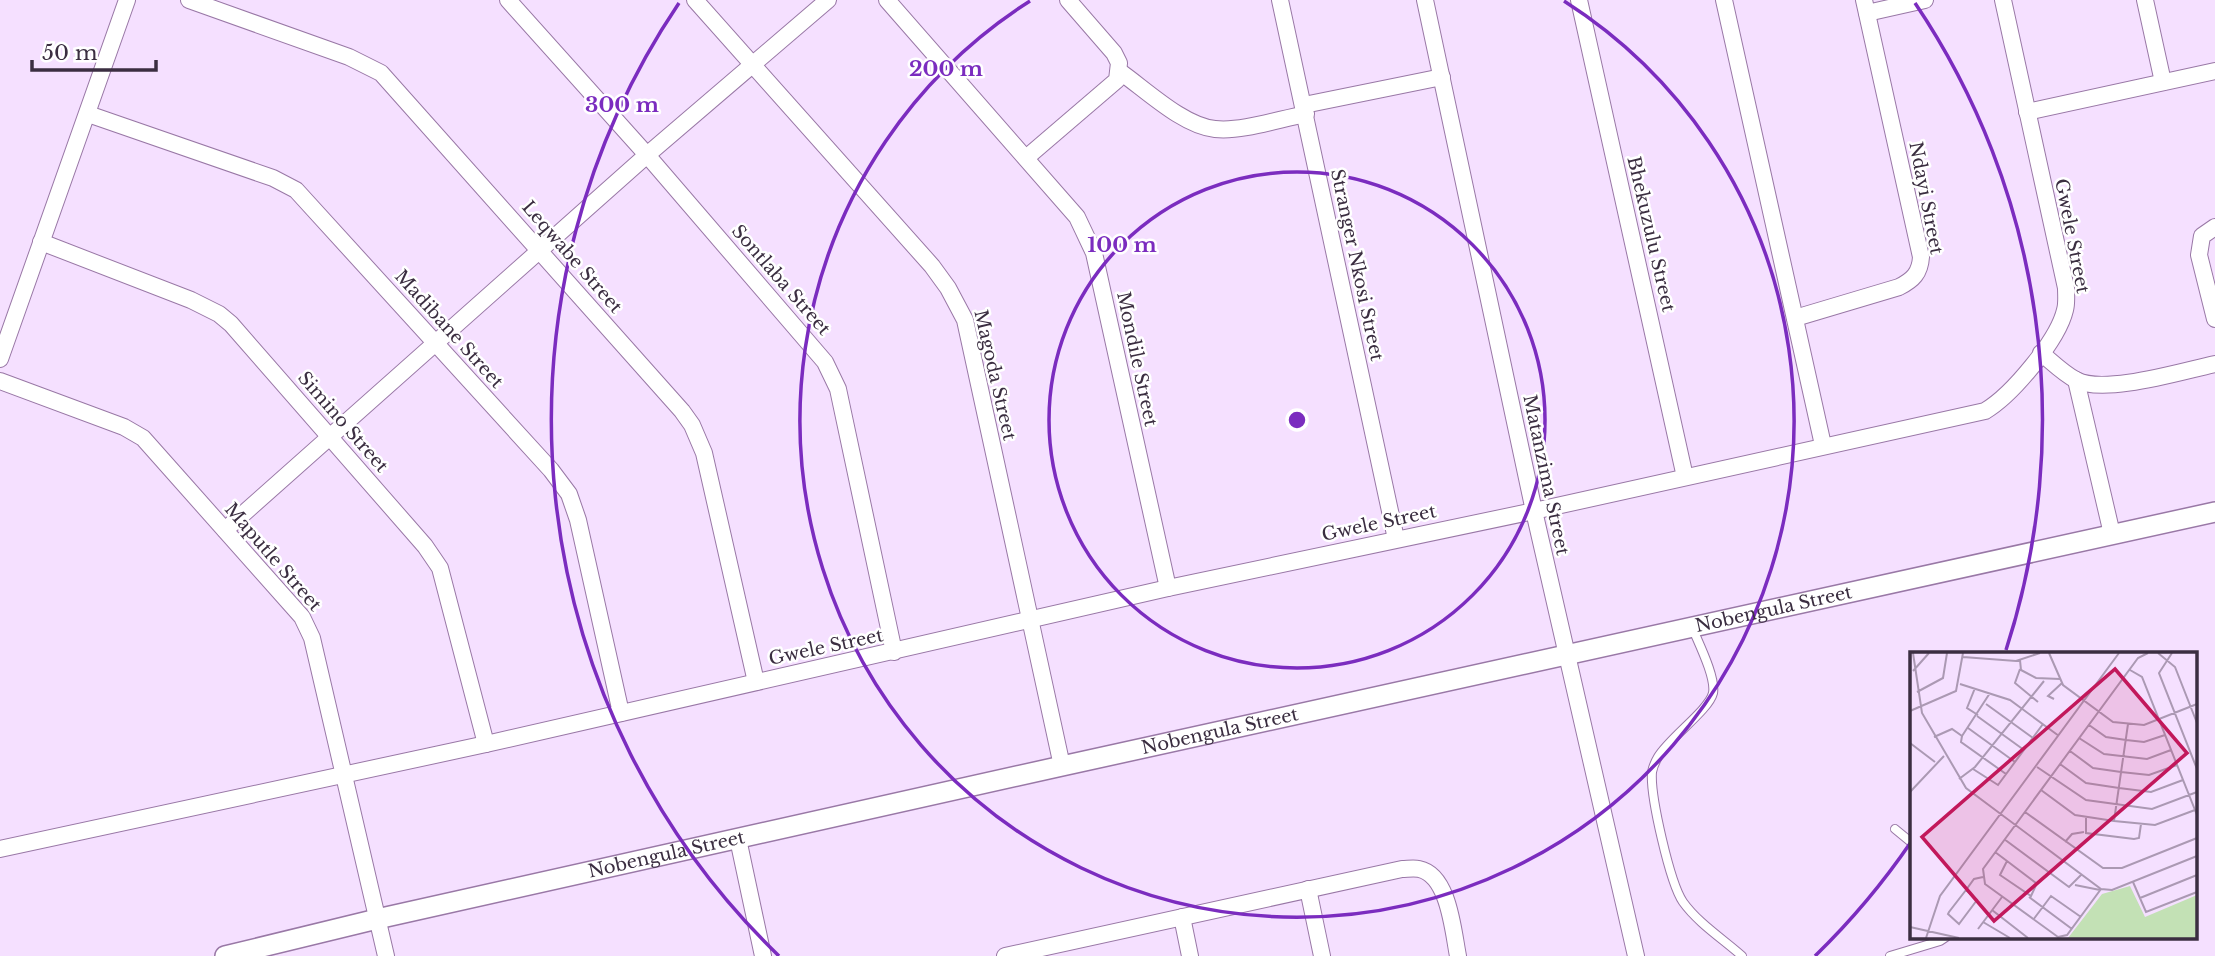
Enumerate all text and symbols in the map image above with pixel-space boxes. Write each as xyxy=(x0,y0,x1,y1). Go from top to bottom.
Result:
scale bar xyxy=(32,28,156,72)
text: 50 m xyxy=(42,40,98,66)
text: 200 m xyxy=(909,56,983,82)
text: 300 m xyxy=(585,92,659,118)
street label: Ndayi Street xyxy=(1904,140,1948,256)
street label: Bhekuzulu Street xyxy=(1622,154,1680,314)
street label: Stranger Nkosi Street xyxy=(1326,167,1388,363)
street label: Gwele Street xyxy=(2050,177,2094,295)
street label: Leqwabe Street xyxy=(517,196,627,318)
street label: Sontlaba Street xyxy=(727,220,835,340)
text: 100 m xyxy=(1087,232,1157,258)
street label: Madibane Street xyxy=(390,265,508,393)
street label: Mondile Street xyxy=(1112,290,1162,429)
street label: Magoda Street xyxy=(969,308,1021,443)
street label: Simino Street xyxy=(293,367,393,477)
street label: Matanzima Street xyxy=(1518,393,1574,557)
centre of rings xyxy=(1285,408,1309,432)
street label: Maputle Street xyxy=(220,498,326,616)
street label: Gwele Street xyxy=(1320,500,1438,546)
street label: Nobengula Street xyxy=(1693,581,1854,637)
street label: Gwele Street xyxy=(767,624,885,670)
inset map xyxy=(1910,652,2198,939)
street label: Nobengula Street xyxy=(1139,703,1301,759)
street label: Nobengula Street xyxy=(586,826,747,883)

